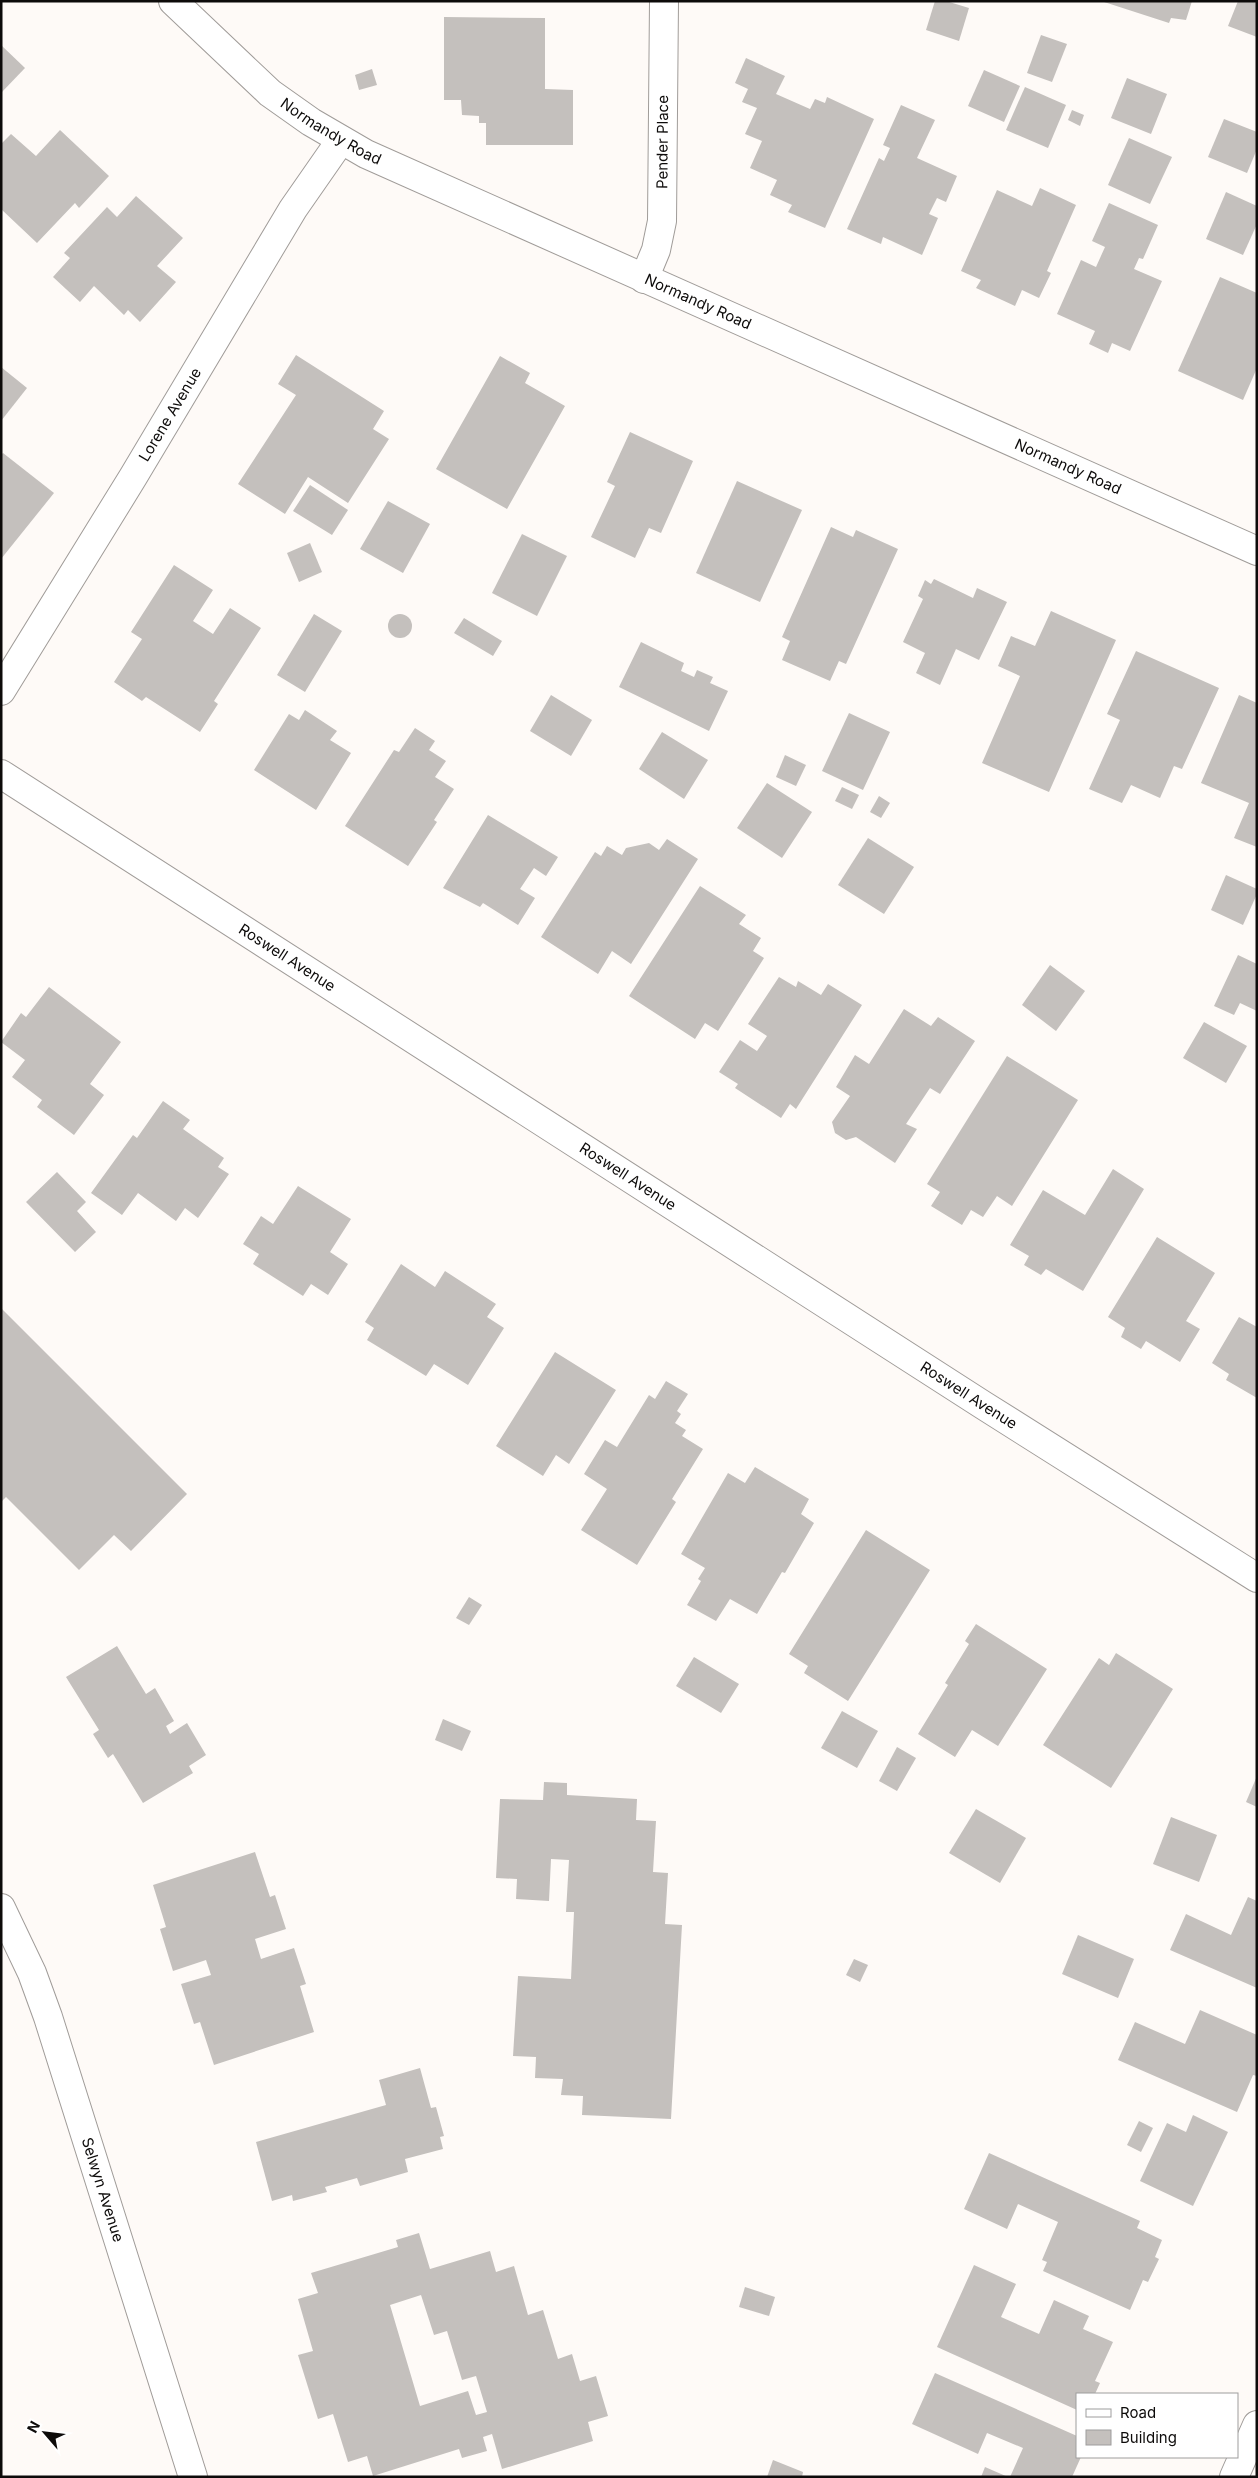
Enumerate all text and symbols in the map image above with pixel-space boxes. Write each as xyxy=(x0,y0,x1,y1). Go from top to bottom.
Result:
street label: Normandy Road xyxy=(277,93,385,169)
street label: Pender Place xyxy=(652,95,672,189)
street label: Normandy Road xyxy=(642,269,754,334)
street label: Lorene Avenue xyxy=(134,364,205,465)
street label: Normandy Road xyxy=(1012,434,1124,498)
street label: Roswell Avenue xyxy=(235,919,339,995)
street label: Roswell Avenue xyxy=(576,1138,680,1214)
street label: Roswell Avenue xyxy=(917,1357,1021,1433)
street label: Selwyn Avenue xyxy=(78,2135,128,2244)
legend xyxy=(1076,2393,1238,2458)
text: Road xyxy=(1120,2403,1156,2422)
north arrow xyxy=(20,2408,70,2458)
text: N xyxy=(23,2418,43,2435)
text: Building xyxy=(1120,2428,1177,2447)

